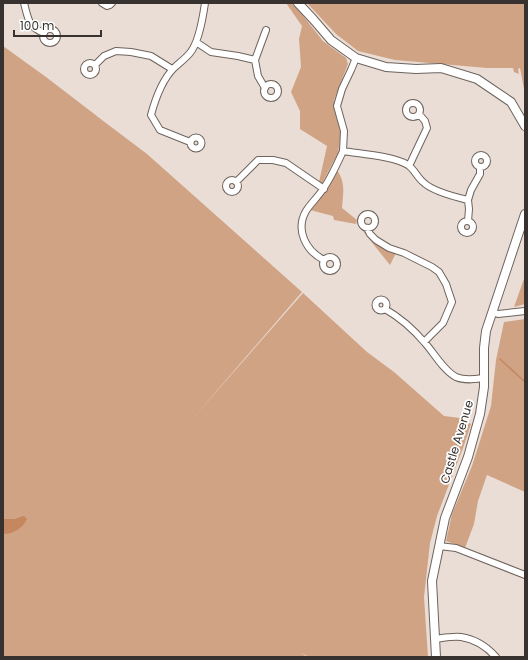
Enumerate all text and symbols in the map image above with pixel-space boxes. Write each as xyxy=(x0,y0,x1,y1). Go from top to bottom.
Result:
scale bar xyxy=(14,12,101,38)
text: 100 m xyxy=(20,17,54,34)
street label: Castle Avenue xyxy=(436,398,477,486)

